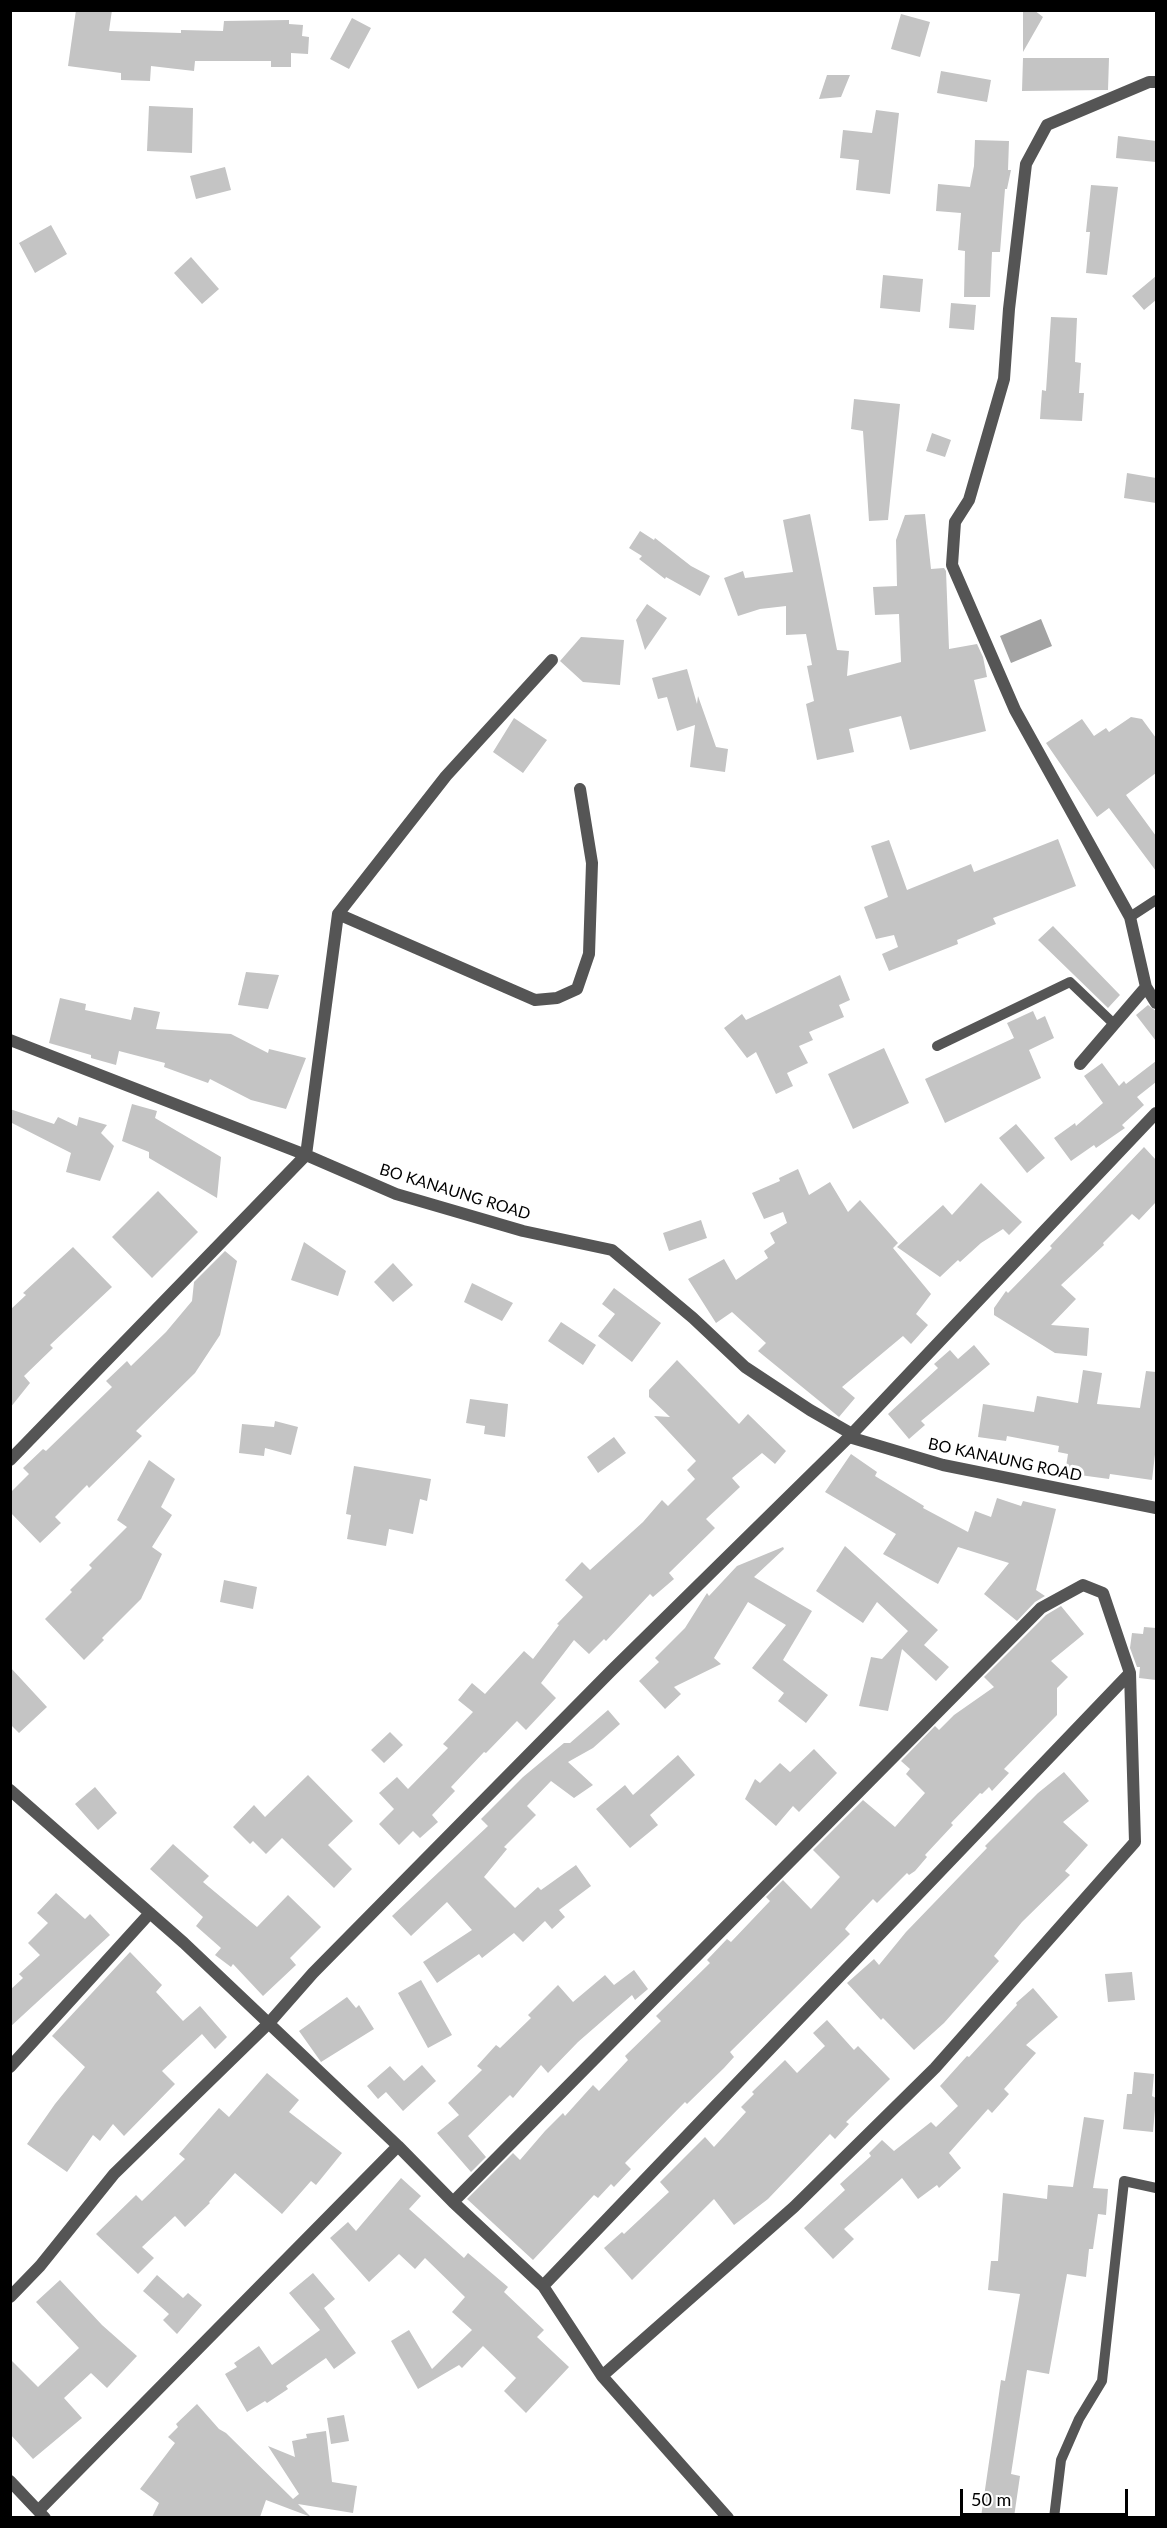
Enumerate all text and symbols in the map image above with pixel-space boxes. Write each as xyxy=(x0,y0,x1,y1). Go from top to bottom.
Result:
street label: BO KANAUNG ROAD xyxy=(377,1160,533,1224)
street label: BO KANAUNG ROAD xyxy=(926,1434,1084,1486)
scale bar xyxy=(963,2477,1131,2515)
text: 50 m xyxy=(971,2488,1011,2510)

